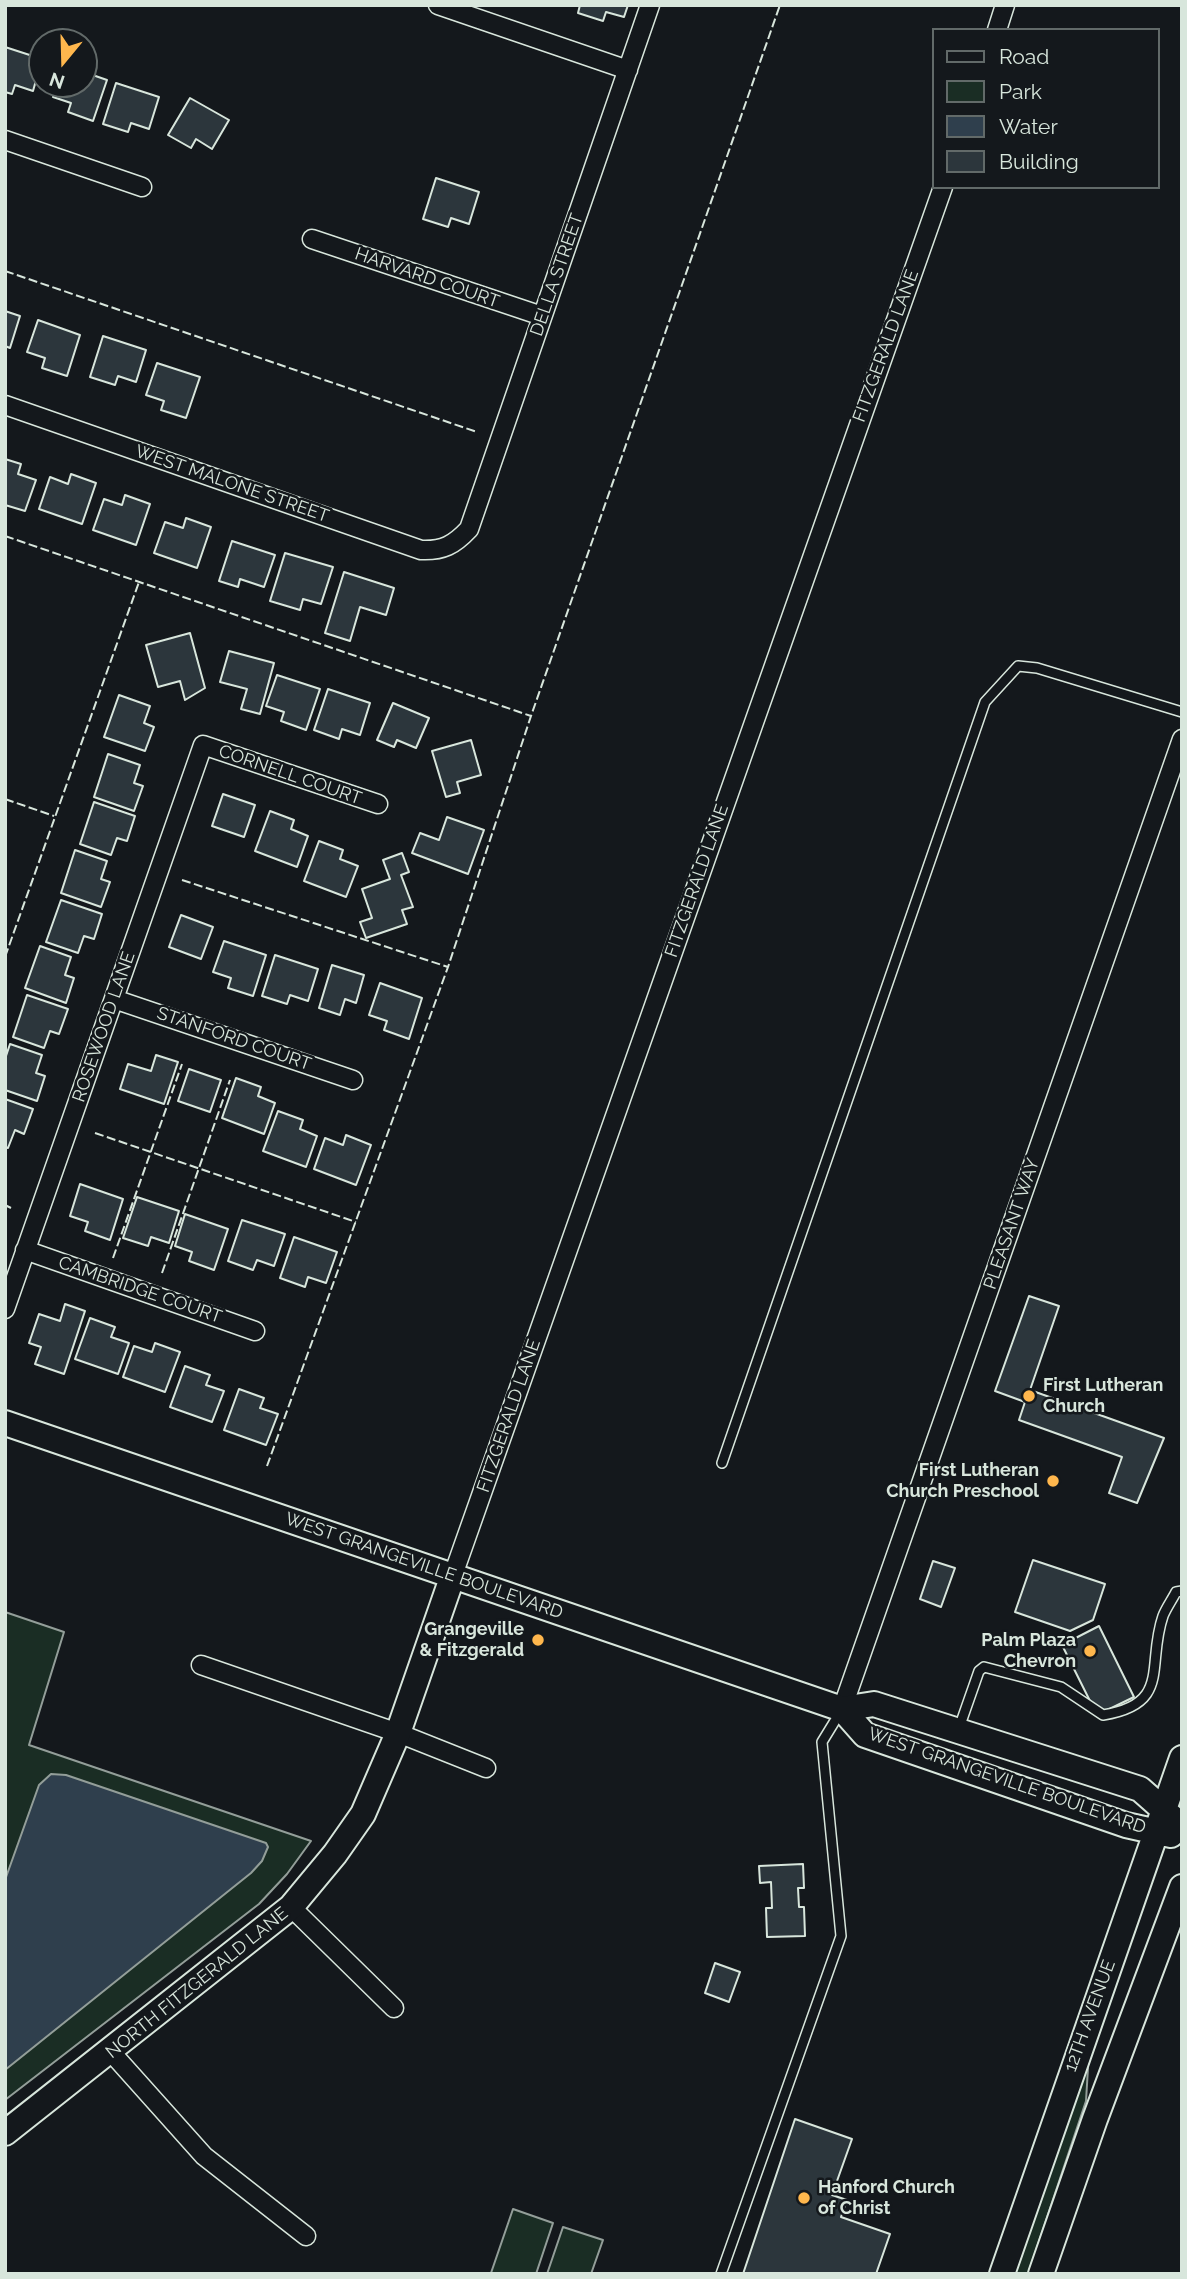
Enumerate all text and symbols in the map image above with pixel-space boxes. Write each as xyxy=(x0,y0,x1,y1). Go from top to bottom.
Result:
north arrow xyxy=(28,28,98,98)
legend xyxy=(932,28,1159,189)
text: Road xyxy=(999,44,1049,69)
text: N xyxy=(46,68,67,94)
text: Park xyxy=(999,79,1042,104)
text: Water xyxy=(999,114,1058,139)
text: Building xyxy=(999,149,1079,174)
street label: DELLA STREET xyxy=(526,211,588,339)
street label: HARVARD COURT xyxy=(352,243,502,313)
street label: FITZGERALD LANE xyxy=(848,267,924,425)
street label: WEST MALONE STREET xyxy=(132,441,332,527)
street label: CORNELL COURT xyxy=(216,740,364,810)
street label: FITZGERALD LANE xyxy=(661,802,733,960)
street label: ROSEWOOD LANE xyxy=(68,949,140,1105)
street label: STANFORD COURT xyxy=(154,1002,314,1076)
street label: PLEASANT WAY xyxy=(979,1156,1045,1292)
street label: CAMBRIDGE COURT xyxy=(55,1252,225,1328)
street label: FITZGERALD LANE xyxy=(473,1337,545,1495)
place label: First Lutheran Church xyxy=(1043,1375,1163,1418)
marker: First Lutheran Church xyxy=(1021,1388,1037,1404)
place label: First Lutheran Church Preschool xyxy=(886,1460,1039,1502)
marker: First Lutheran Church Preschool xyxy=(1045,1473,1061,1489)
street label: WEST GRANGEVILLE BOULEVARD xyxy=(282,1508,566,1624)
place label: Grangeville & Fitzgerald xyxy=(420,1619,524,1662)
place label: Palm Plaza Chevron xyxy=(981,1630,1076,1672)
marker: Grangeville & Fitzgerald xyxy=(530,1632,546,1648)
marker: Palm Plaza Chevron xyxy=(1082,1643,1098,1659)
street label: WEST GRANGEVILLE BOULEVARD xyxy=(865,1723,1149,1839)
street label: NORTH FITZGERALD LANE xyxy=(102,1903,292,2063)
street label: 12TH AVENUE xyxy=(1060,1957,1120,2075)
place label: Hanford Church of Christ xyxy=(818,2177,955,2220)
marker: Hanford Church of Christ xyxy=(796,2190,812,2206)

